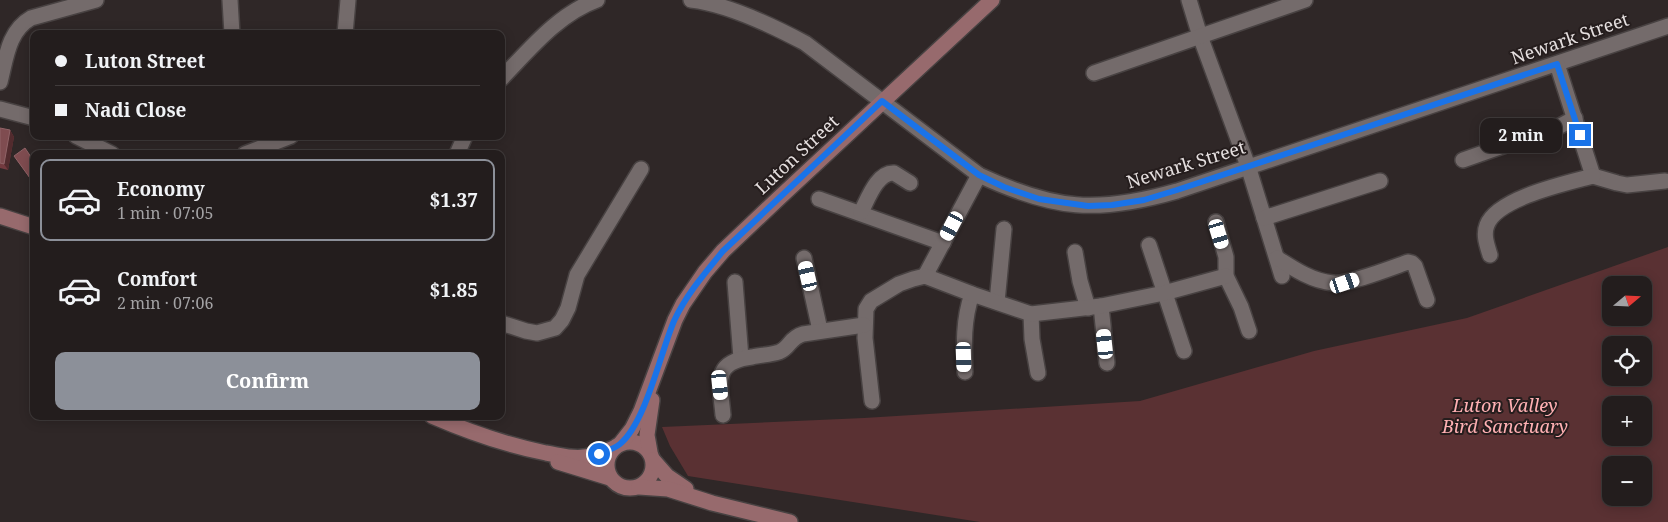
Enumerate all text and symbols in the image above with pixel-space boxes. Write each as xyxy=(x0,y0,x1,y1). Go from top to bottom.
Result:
street label: Newark Street xyxy=(1508,7,1632,69)
text: Luton Street xyxy=(85,48,205,74)
text: Nadi Close xyxy=(85,97,186,123)
street label: Luton Street xyxy=(749,109,843,199)
callout: 2 min xyxy=(1480,118,1562,152)
text: 2 min xyxy=(1498,124,1544,146)
route end xyxy=(1569,124,1591,146)
street label: Newark Street xyxy=(1123,135,1248,193)
text: Economy xyxy=(117,176,205,202)
icon: car xyxy=(57,178,102,223)
text: $1.37 xyxy=(429,187,478,213)
text: 1 min · 07:05 xyxy=(117,202,213,224)
car xyxy=(938,209,965,243)
car xyxy=(1207,217,1230,251)
car xyxy=(797,260,818,292)
text: Comfort xyxy=(117,266,197,292)
icon: car xyxy=(57,268,102,313)
car xyxy=(1328,271,1361,295)
north arrow xyxy=(1602,276,1652,326)
map controls xyxy=(1602,276,1652,506)
text: $1.85 xyxy=(429,277,478,303)
text: 2 min · 07:06 xyxy=(117,292,213,314)
car xyxy=(1095,328,1114,360)
button: locate xyxy=(1602,336,1652,386)
car xyxy=(955,342,972,372)
button: Confirm xyxy=(55,352,480,410)
car xyxy=(710,369,729,401)
park label: Luton Valley Bird Sanctuary xyxy=(1441,393,1568,438)
button: + xyxy=(1602,396,1652,446)
route start xyxy=(588,443,610,465)
button: − xyxy=(1602,456,1652,506)

